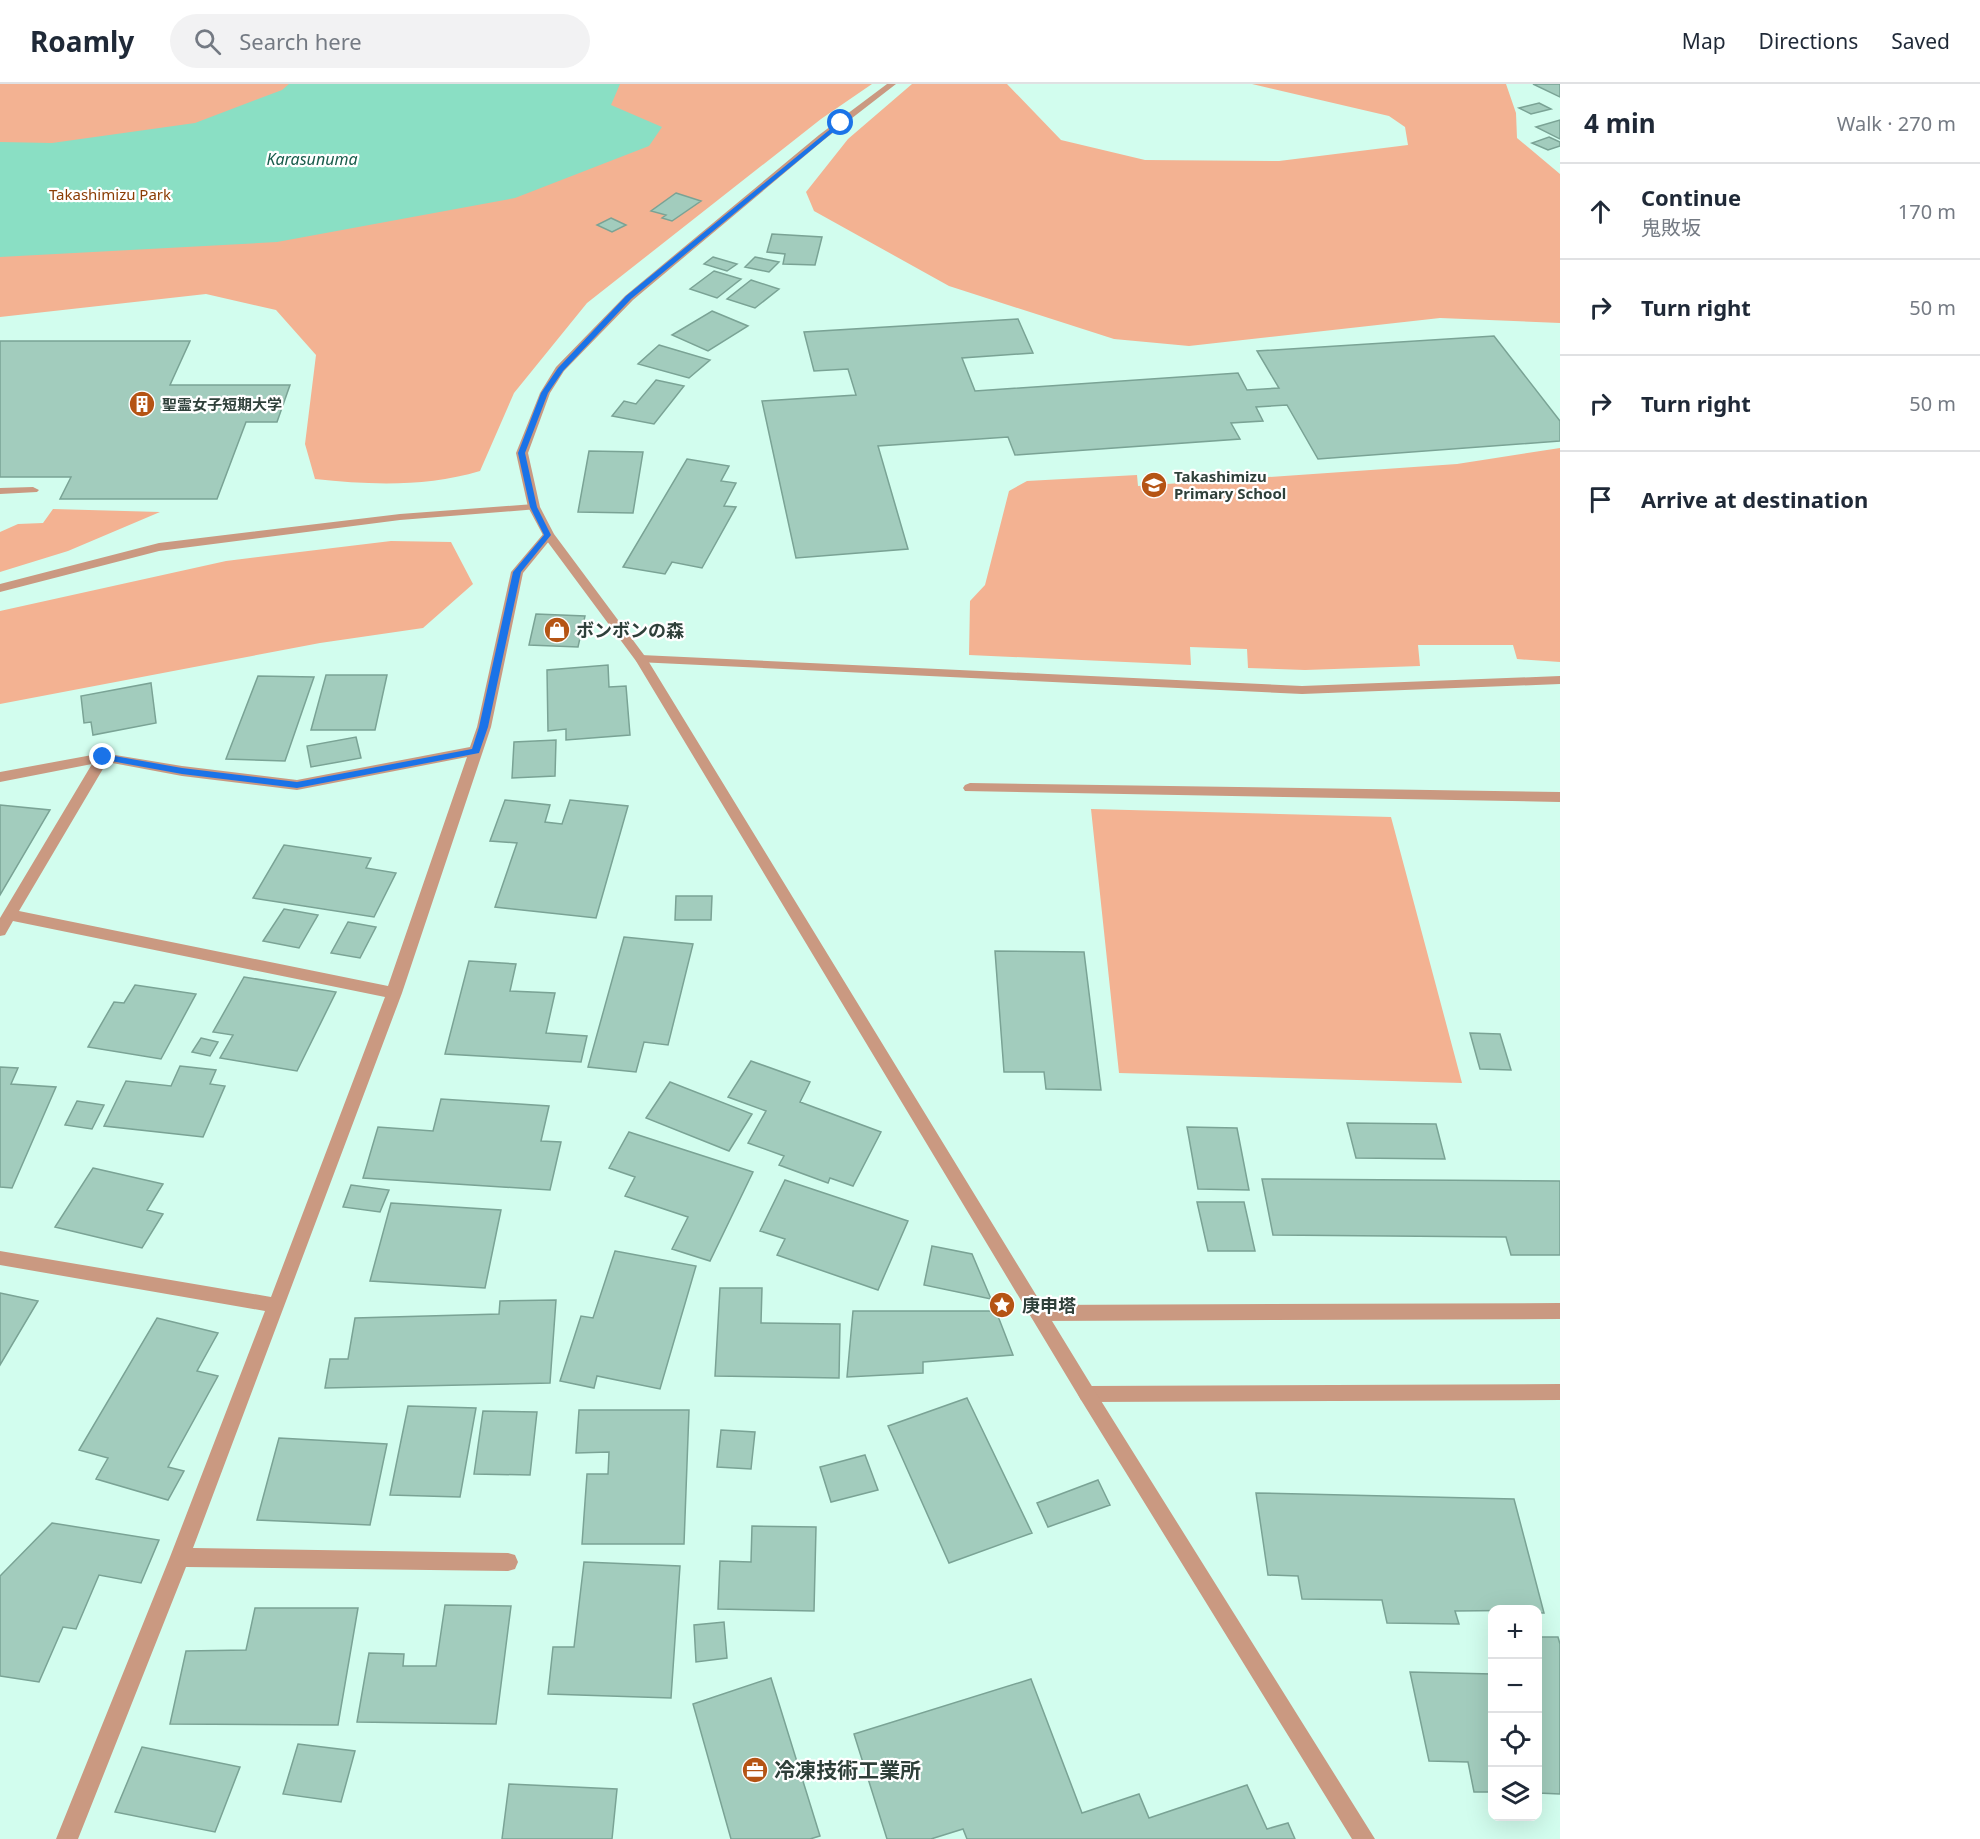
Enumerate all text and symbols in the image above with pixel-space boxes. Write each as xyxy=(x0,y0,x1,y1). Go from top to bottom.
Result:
search box xyxy=(170,14,590,68)
text: Roamly xyxy=(30,22,134,60)
icon: search xyxy=(191,25,224,58)
text: Search here xyxy=(239,26,362,56)
text: Map xyxy=(1682,27,1726,55)
text: Directions xyxy=(1759,27,1858,55)
text: Saved xyxy=(1891,27,1950,55)
text: 4 min xyxy=(1584,105,1656,141)
route start xyxy=(827,109,853,135)
text: Walk · 270 m xyxy=(1837,110,1956,137)
water label: Karasunuma xyxy=(266,148,358,170)
text: Continue xyxy=(1641,182,1741,212)
park label: Takashimizu Park xyxy=(49,184,171,204)
icon: ahead xyxy=(1584,195,1617,228)
text: 170 m xyxy=(1898,198,1956,225)
text: 鬼敗坂 xyxy=(1641,214,1701,241)
icon: right xyxy=(1584,291,1617,324)
text: Turn right xyxy=(1641,292,1751,322)
text: 50 m xyxy=(1909,294,1956,321)
icon: right xyxy=(1584,387,1617,420)
text: Turn right xyxy=(1641,388,1751,418)
building icon: 聖霊女子短期大学 xyxy=(127,389,157,419)
text: 50 m xyxy=(1909,390,1956,417)
place label: 聖霊女子短期大学 xyxy=(162,394,282,414)
place label: Takashimizu Primary School xyxy=(1174,466,1286,503)
school or university icon: Takashimizu Primary School xyxy=(1139,470,1169,500)
icon: arrive xyxy=(1584,483,1617,516)
text: Arrive at destination xyxy=(1641,484,1868,514)
shop icon: ボンボンの森 xyxy=(542,615,572,645)
place label: ボンボンの森 xyxy=(576,618,684,642)
route end xyxy=(89,743,115,769)
place icon: 庚申塔 xyxy=(987,1290,1017,1320)
place label: 庚申塔 xyxy=(1022,1293,1076,1317)
map controls xyxy=(1488,1605,1542,1821)
button: + xyxy=(1488,1605,1542,1659)
button: − xyxy=(1488,1659,1542,1713)
button: locate xyxy=(1488,1713,1542,1767)
office icon: 冷凍技術工業所 xyxy=(740,1755,770,1785)
place label: 冷凍技術工業所 xyxy=(774,1756,921,1784)
button: layers xyxy=(1488,1767,1542,1821)

